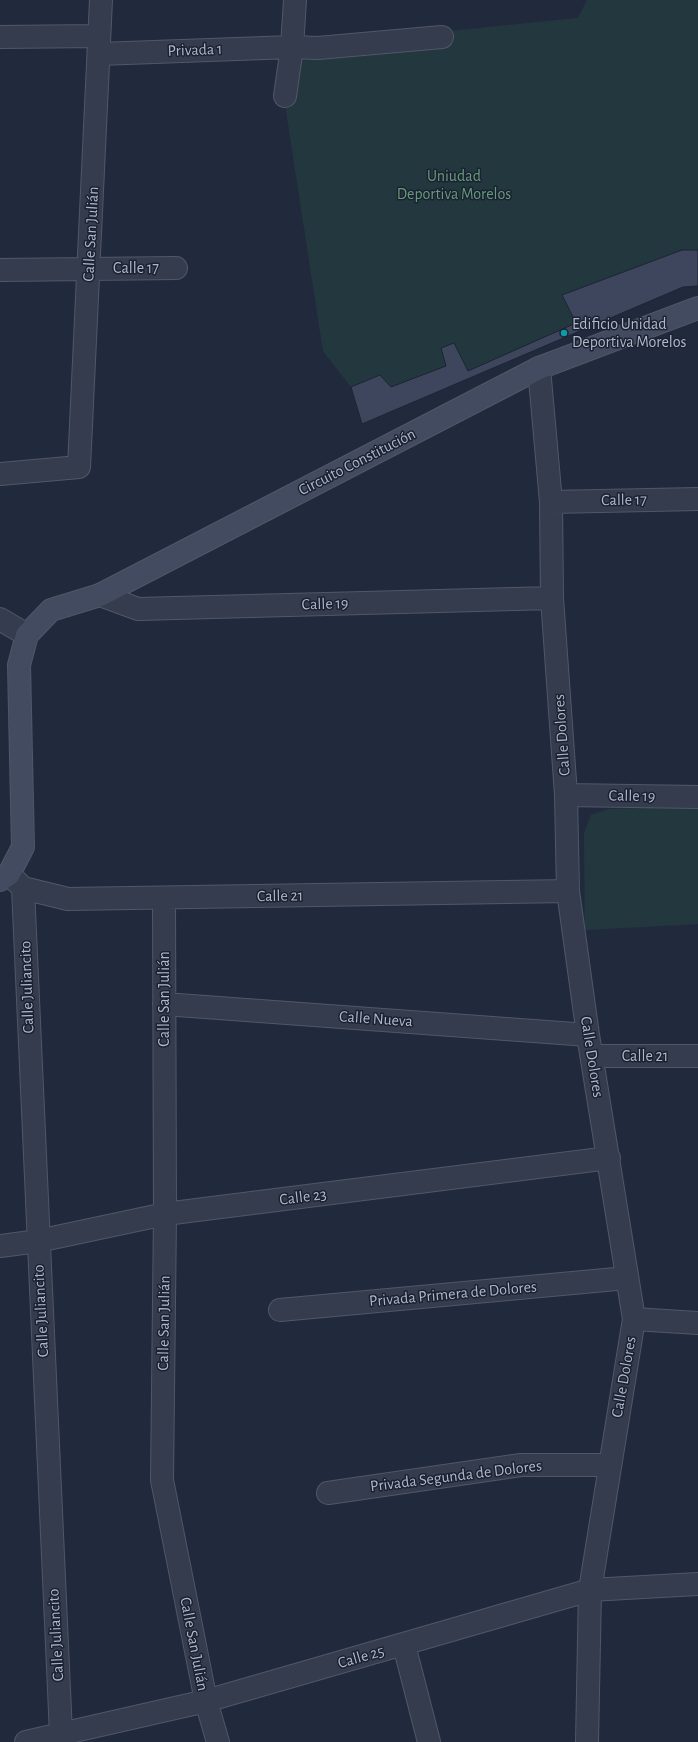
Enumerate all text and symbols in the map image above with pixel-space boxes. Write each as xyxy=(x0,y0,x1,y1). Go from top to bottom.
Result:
street label: Privada 1 xyxy=(167,39,223,61)
park label: Uniudad Deportiva Morelos xyxy=(397,166,511,204)
street label: Calle San Julián xyxy=(79,186,103,282)
street label: Calle 17 xyxy=(113,258,159,278)
place label: Edificio Unidad Deportiva Morelos xyxy=(572,314,686,352)
marker: Edificio Unidad Deportiva Morelos xyxy=(559,328,569,338)
street label: Circuito Constitución xyxy=(295,424,419,500)
street label: Calle 17 xyxy=(601,490,647,510)
street label: Calle 19 xyxy=(301,594,349,614)
street label: Calle Dolores xyxy=(550,693,574,777)
street label: Calle 19 xyxy=(609,786,655,806)
street label: Calle 21 xyxy=(257,886,303,906)
street label: Calle Juliancito xyxy=(16,940,38,1034)
street label: Calle San Julián xyxy=(154,951,174,1047)
street label: Calle Nueva xyxy=(339,1007,413,1031)
street label: Calle Dolores xyxy=(576,1015,608,1099)
street label: Calle 21 xyxy=(622,1046,668,1066)
street label: Calle 23 xyxy=(278,1185,328,1209)
street label: Calle Juliancito xyxy=(29,1264,53,1358)
street label: Calle San Julián xyxy=(154,1275,174,1371)
street label: Privada Primera de Dolores xyxy=(368,1277,538,1311)
street label: Calle Dolores xyxy=(607,1335,641,1419)
street label: Privada Segunda de Dolores xyxy=(369,1456,543,1496)
street label: Calle Juliancito xyxy=(44,1588,68,1682)
street label: Calle San Julián xyxy=(175,1595,213,1693)
street label: Calle 25 xyxy=(335,1641,387,1673)

